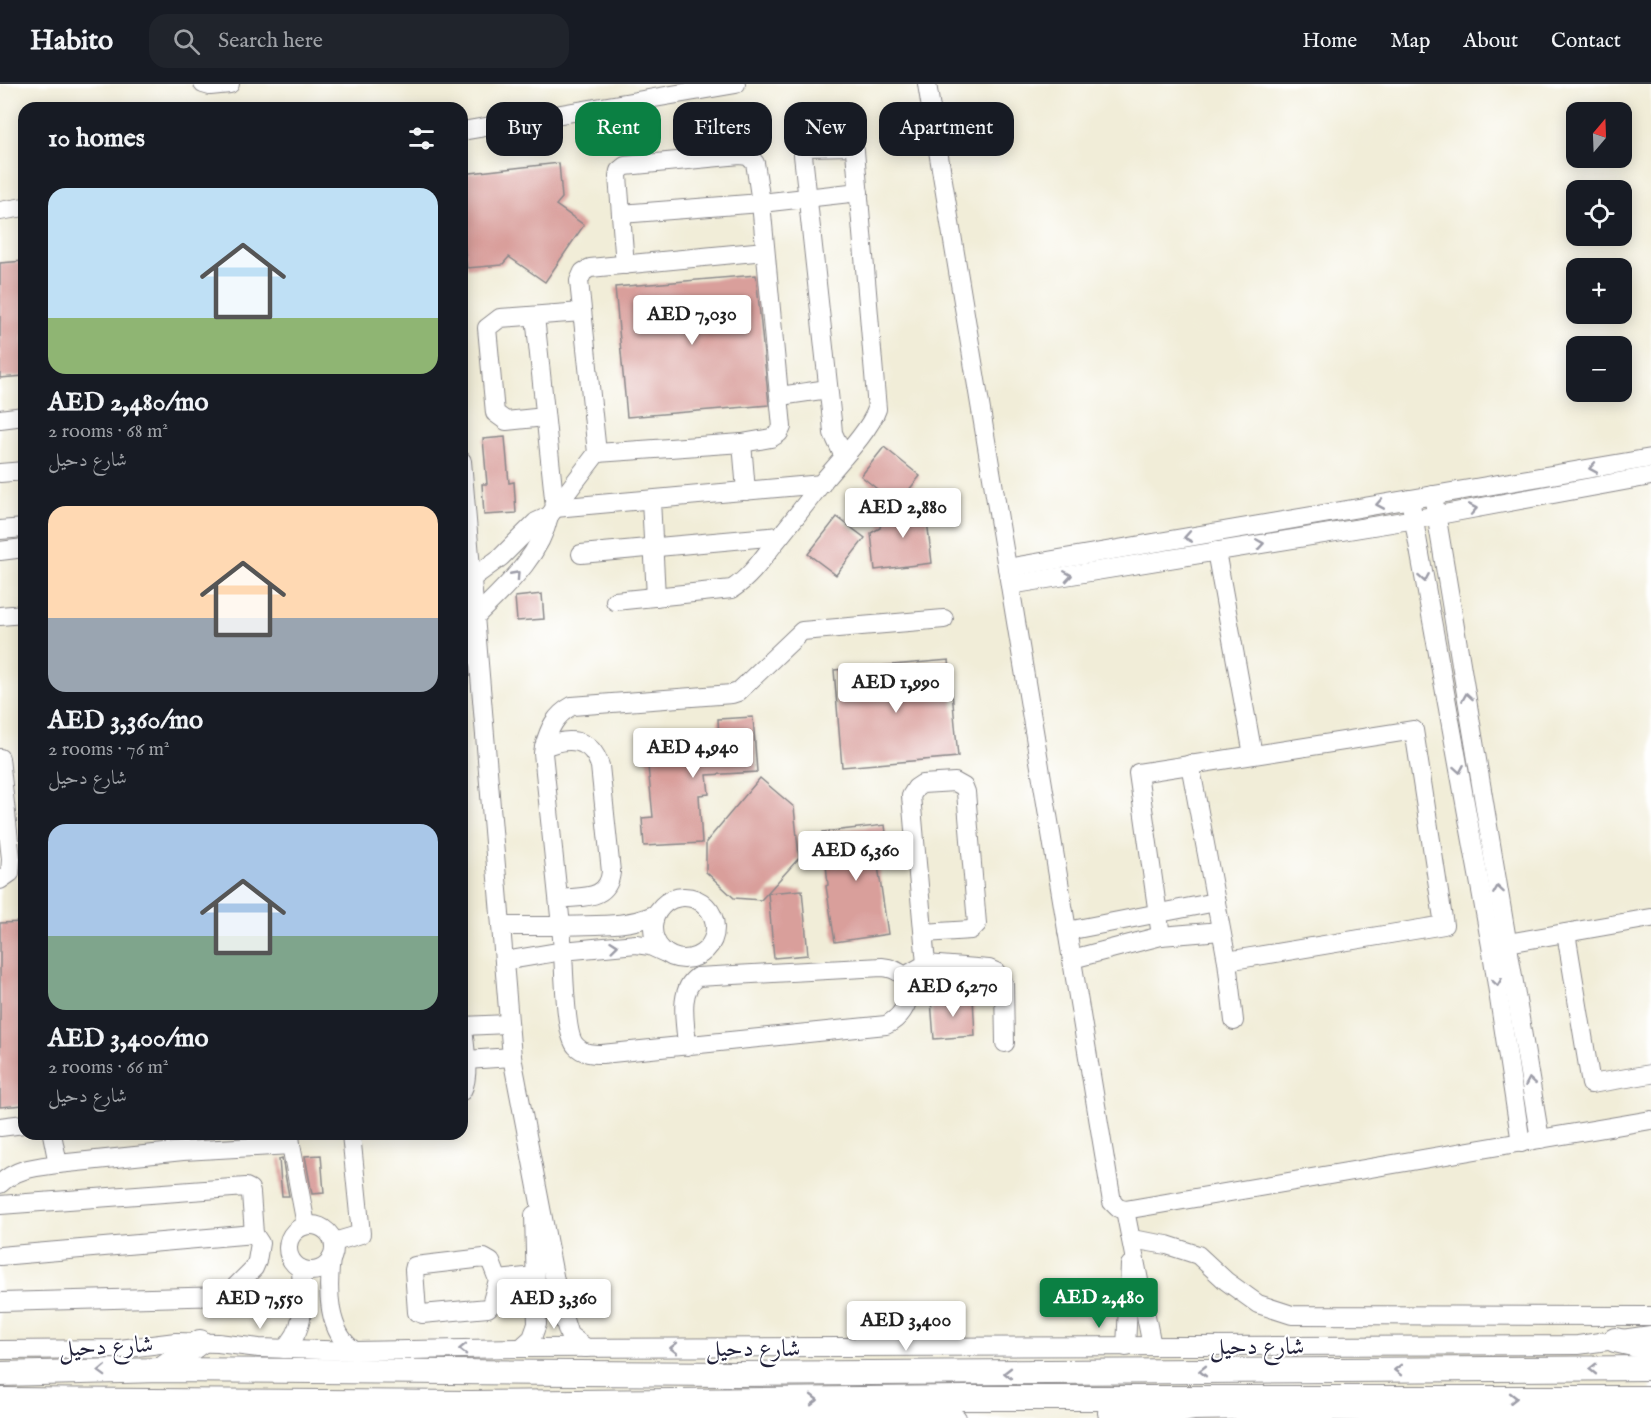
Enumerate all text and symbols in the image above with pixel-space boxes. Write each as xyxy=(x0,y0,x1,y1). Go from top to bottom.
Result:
search box xyxy=(149,14,569,68)
text: Habito xyxy=(30,24,113,59)
icon: search xyxy=(170,25,203,58)
text: Search here xyxy=(218,27,323,55)
text: Home xyxy=(1302,28,1357,55)
text: Map xyxy=(1390,28,1430,55)
text: About xyxy=(1463,28,1518,55)
text: Contact xyxy=(1551,28,1621,55)
chip: Buy xyxy=(486,102,563,156)
chip: Rent xyxy=(575,102,661,156)
chip: Filters xyxy=(673,102,772,156)
chip: New xyxy=(784,102,867,156)
chip: Apartment xyxy=(879,102,1014,156)
north arrow xyxy=(1566,102,1632,168)
map controls xyxy=(1566,102,1632,402)
text: 10 homes xyxy=(48,122,145,155)
icon: filters xyxy=(405,122,438,155)
button: locate xyxy=(1566,180,1632,246)
icon: home xyxy=(189,227,297,335)
button: + xyxy=(1566,258,1632,324)
pin: AED 7,030 xyxy=(623,295,761,346)
text: AED 7,030 xyxy=(647,302,737,327)
button: − xyxy=(1566,336,1632,402)
text: AED 2,480/mo xyxy=(48,386,208,419)
text: 2 rooms · 68 m² xyxy=(48,419,168,444)
text: شارع دحيل xyxy=(48,448,127,473)
one-way arrow xyxy=(1589,461,1599,474)
pin: AED 2,880 xyxy=(834,488,972,539)
text: AED 2,880 xyxy=(859,495,947,520)
one-way arrow xyxy=(1376,498,1385,510)
one-way arrow xyxy=(1468,503,1478,516)
one-way arrow xyxy=(1184,530,1194,543)
one-way arrow xyxy=(1255,538,1265,551)
icon: home xyxy=(189,545,297,653)
one-way arrow xyxy=(1063,570,1072,582)
one-way arrow xyxy=(509,571,520,582)
one-way arrow xyxy=(1417,572,1430,582)
pin: AED 1,990 xyxy=(827,663,965,714)
text: AED 1,990 xyxy=(852,670,940,695)
one-way arrow xyxy=(1461,692,1473,702)
text: AED 3,360/mo xyxy=(48,704,203,737)
pin: AED 4,940 xyxy=(624,728,762,779)
text: AED 4,940 xyxy=(647,735,739,760)
text: 2 rooms · 76 m² xyxy=(48,737,169,762)
one-way arrow xyxy=(1452,764,1465,774)
text: شارع دحيل xyxy=(48,766,127,791)
pin: AED 6,360 xyxy=(787,831,925,882)
text: AED 6,360 xyxy=(812,838,900,863)
icon: home xyxy=(189,863,297,971)
one-way arrow xyxy=(1492,885,1505,895)
one-way arrow xyxy=(609,940,618,953)
pin: AED 6,270 xyxy=(884,967,1022,1018)
text: AED 6,270 xyxy=(908,974,998,999)
one-way arrow xyxy=(1490,977,1502,987)
text: AED 3,400/mo xyxy=(48,1022,209,1055)
text: 2 rooms · 66 m² xyxy=(48,1055,169,1080)
one-way arrow xyxy=(1525,1077,1537,1086)
text: شارع دحيل xyxy=(48,1084,127,1109)
pin: AED 2,480 xyxy=(1030,1278,1168,1329)
pin: AED 7,550 xyxy=(191,1279,329,1330)
pin: AED 3,360 xyxy=(485,1279,623,1330)
text: AED 2,480 xyxy=(1054,1285,1144,1310)
text: AED 7,550 xyxy=(217,1286,303,1311)
text: AED 3,360 xyxy=(511,1286,597,1311)
pin: AED 3,400 xyxy=(837,1301,975,1352)
text: AED 3,400 xyxy=(861,1308,951,1333)
street label: شارع دحيل xyxy=(58,1330,154,1368)
street label: شارع دحيل xyxy=(1210,1332,1304,1366)
street label: شارع دحيل xyxy=(706,1334,800,1368)
one-way arrow xyxy=(670,1342,679,1354)
one-way arrow xyxy=(458,1343,467,1355)
one-way arrow xyxy=(1588,1363,1597,1375)
one-way arrow xyxy=(1393,1364,1402,1376)
one-way arrow xyxy=(98,1365,107,1378)
one-way arrow xyxy=(1198,1365,1207,1377)
one-way arrow xyxy=(1003,1367,1012,1379)
one-way arrow xyxy=(1508,1392,1517,1404)
one-way arrow xyxy=(809,1394,818,1406)

